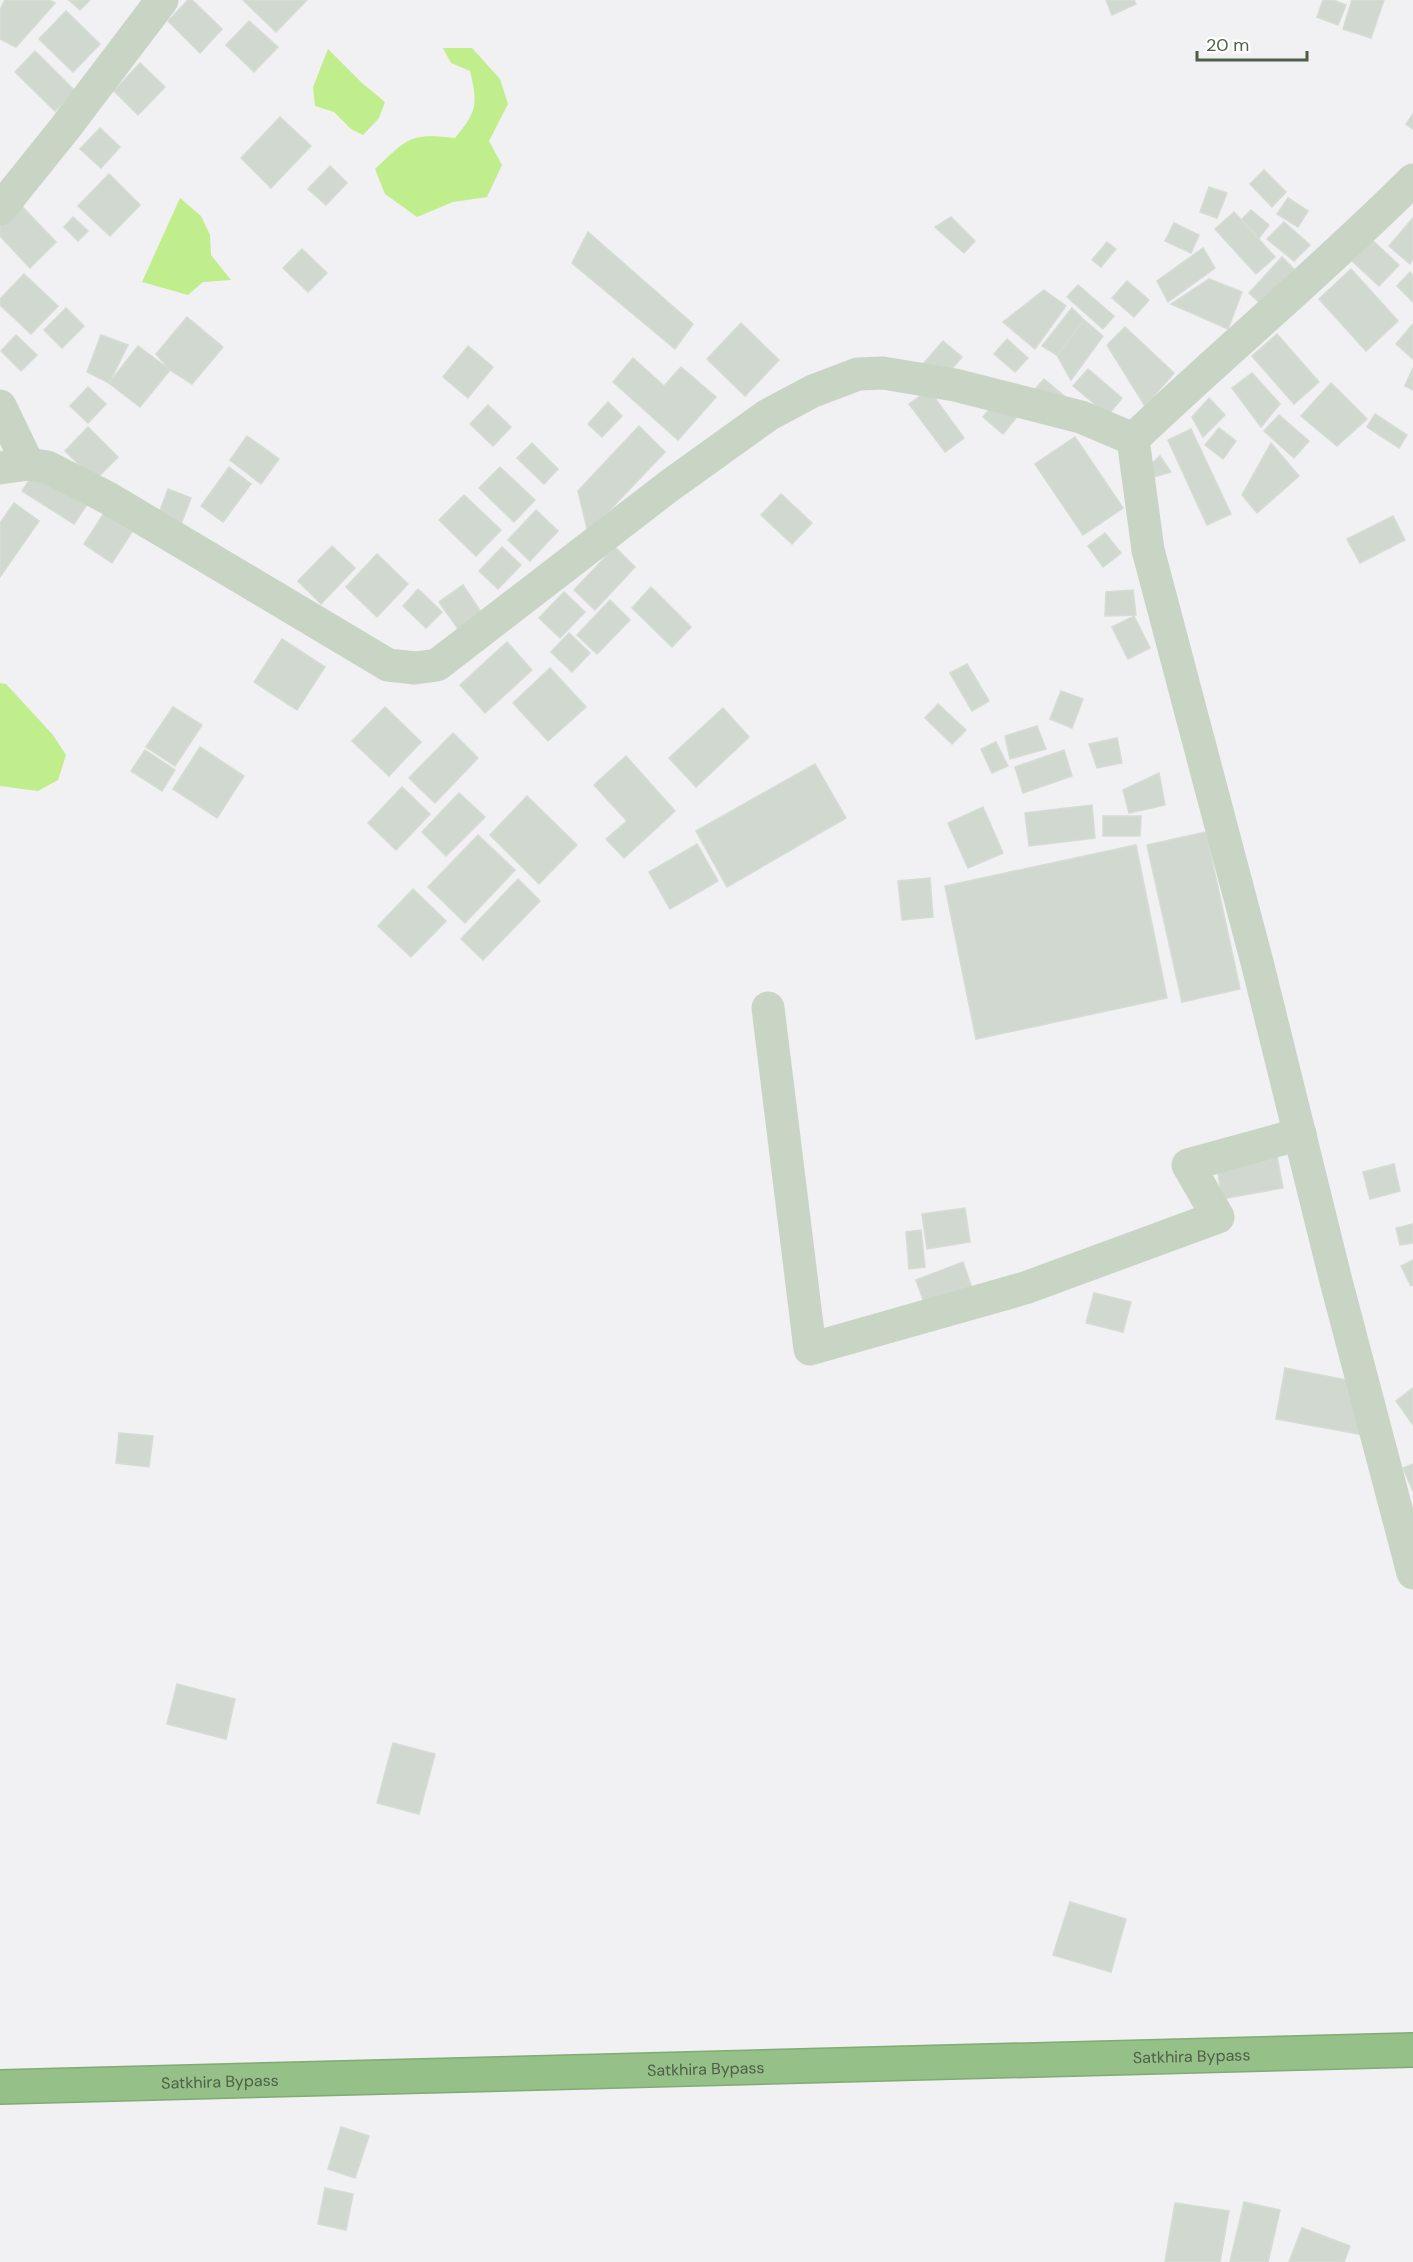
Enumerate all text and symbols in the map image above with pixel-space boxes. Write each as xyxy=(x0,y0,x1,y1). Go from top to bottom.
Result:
scale bar xyxy=(1197,24,1306,62)
text: 20 m xyxy=(1206,33,1249,57)
street label: Satkhira Bypass xyxy=(1133,2044,1251,2068)
street label: Satkhira Bypass xyxy=(647,2057,765,2081)
street label: Satkhira Bypass xyxy=(161,2070,279,2094)

